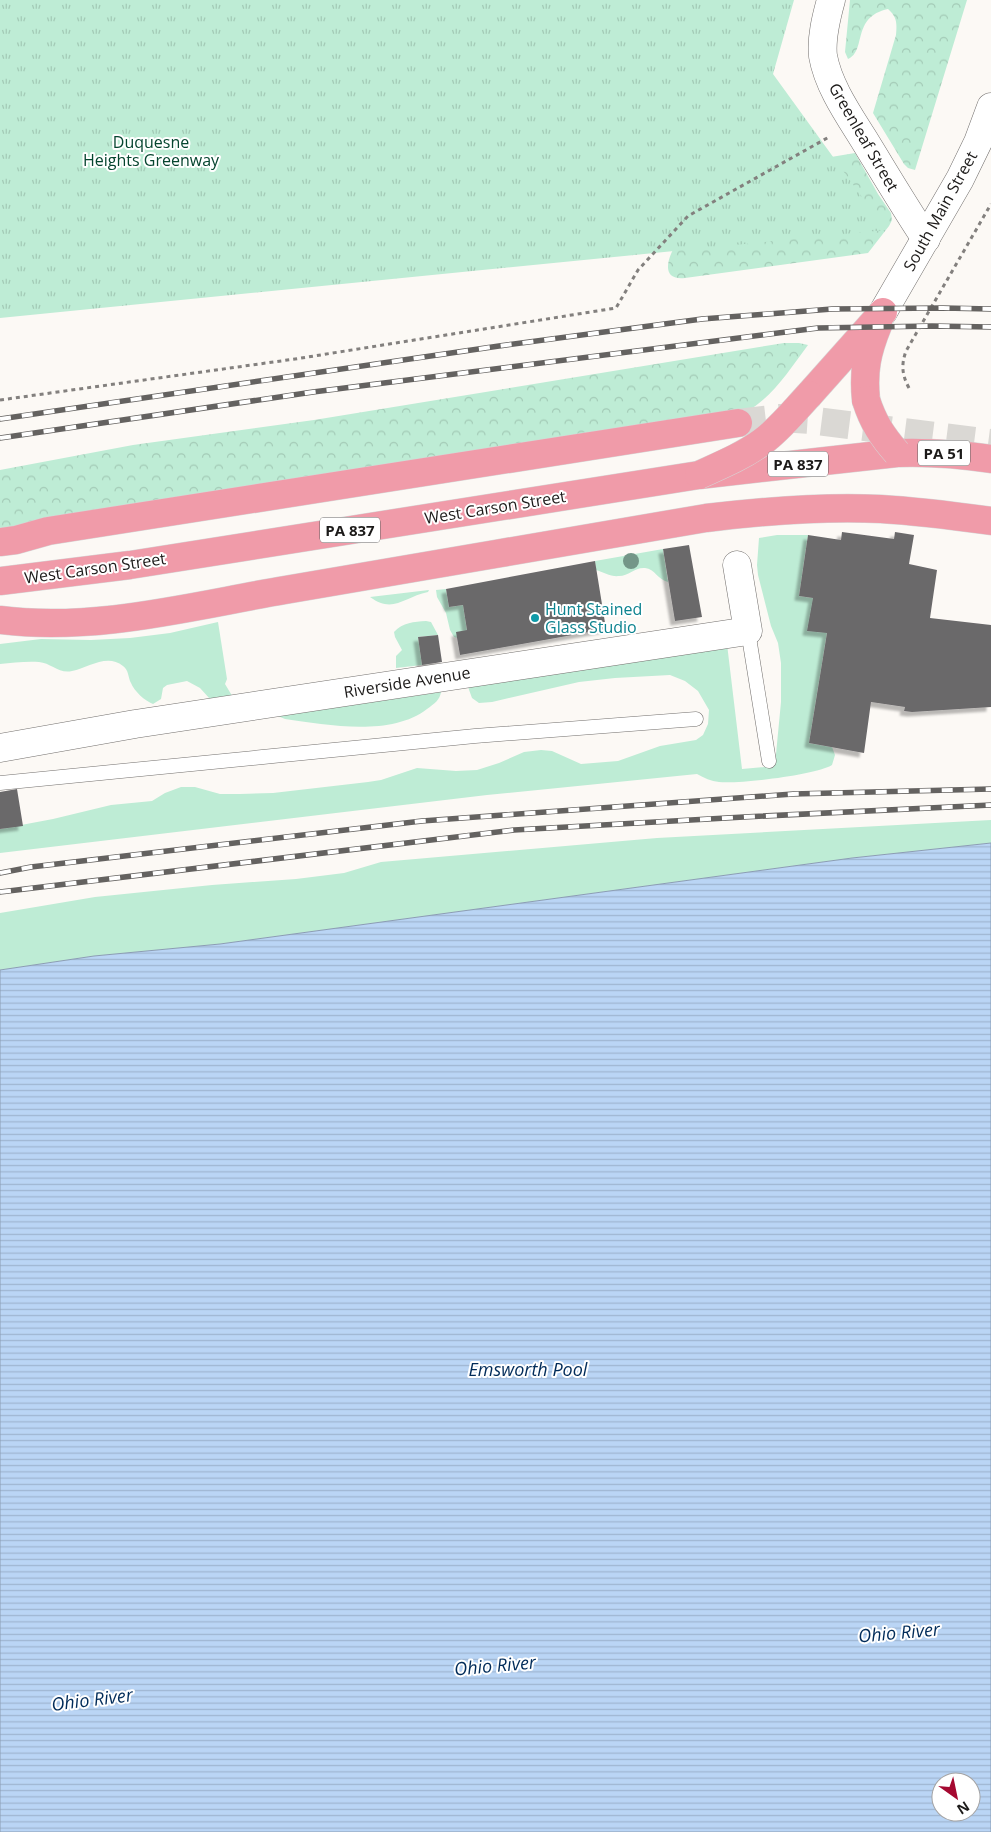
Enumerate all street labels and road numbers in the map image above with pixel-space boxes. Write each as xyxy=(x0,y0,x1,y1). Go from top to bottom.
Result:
street label: Greenleaf Street xyxy=(824,79,904,196)
street label: South Main Street xyxy=(898,147,982,275)
road number: PA 51 xyxy=(918,440,970,466)
road number: PA 837 xyxy=(768,452,828,476)
street label: West Carson Street xyxy=(423,485,567,529)
road number: PA 837 xyxy=(320,518,380,542)
street label: West Carson Street xyxy=(23,547,167,589)
street label: Riverside Avenue xyxy=(342,661,472,703)

